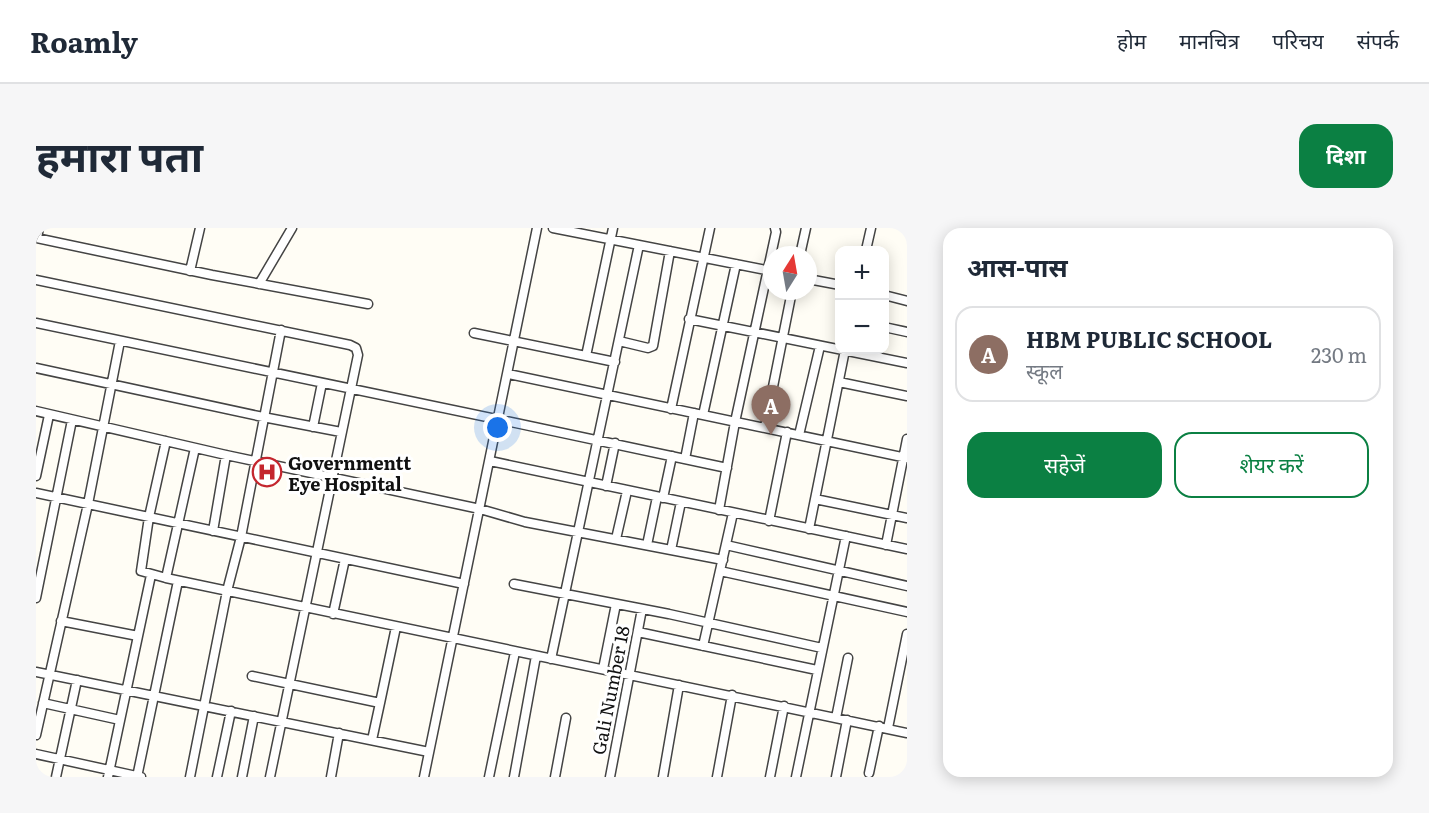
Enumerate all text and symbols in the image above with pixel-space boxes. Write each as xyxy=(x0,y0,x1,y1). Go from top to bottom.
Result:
text: Roamly xyxy=(30,20,138,62)
text: होम xyxy=(1117,24,1146,55)
text: मानचित्र xyxy=(1179,24,1239,55)
text: परिचय xyxy=(1272,24,1324,55)
text: संपर्क xyxy=(1357,24,1399,55)
text: हमारा पता xyxy=(36,123,203,185)
button: दिशा xyxy=(1299,124,1393,188)
north arrow xyxy=(763,246,817,300)
map controls xyxy=(835,246,889,354)
button: + xyxy=(835,246,889,300)
text: आस-पास xyxy=(967,246,1068,285)
button: − xyxy=(835,300,889,354)
text: HBM PUBLIC SCHOOL xyxy=(1026,322,1272,355)
text: A xyxy=(981,339,996,369)
text: 230 m xyxy=(1311,339,1367,369)
text: स्कूल xyxy=(1026,355,1063,385)
pin: A xyxy=(752,386,790,435)
your location xyxy=(483,413,512,442)
button: सहेजें xyxy=(967,432,1162,498)
button: शेयर करें xyxy=(1174,432,1369,498)
place label: Governmentt Eye Hospital xyxy=(288,449,411,497)
hospital icon: Governmentt Eye Hospital xyxy=(251,456,283,488)
street label: Gali Number 18 xyxy=(584,623,636,757)

